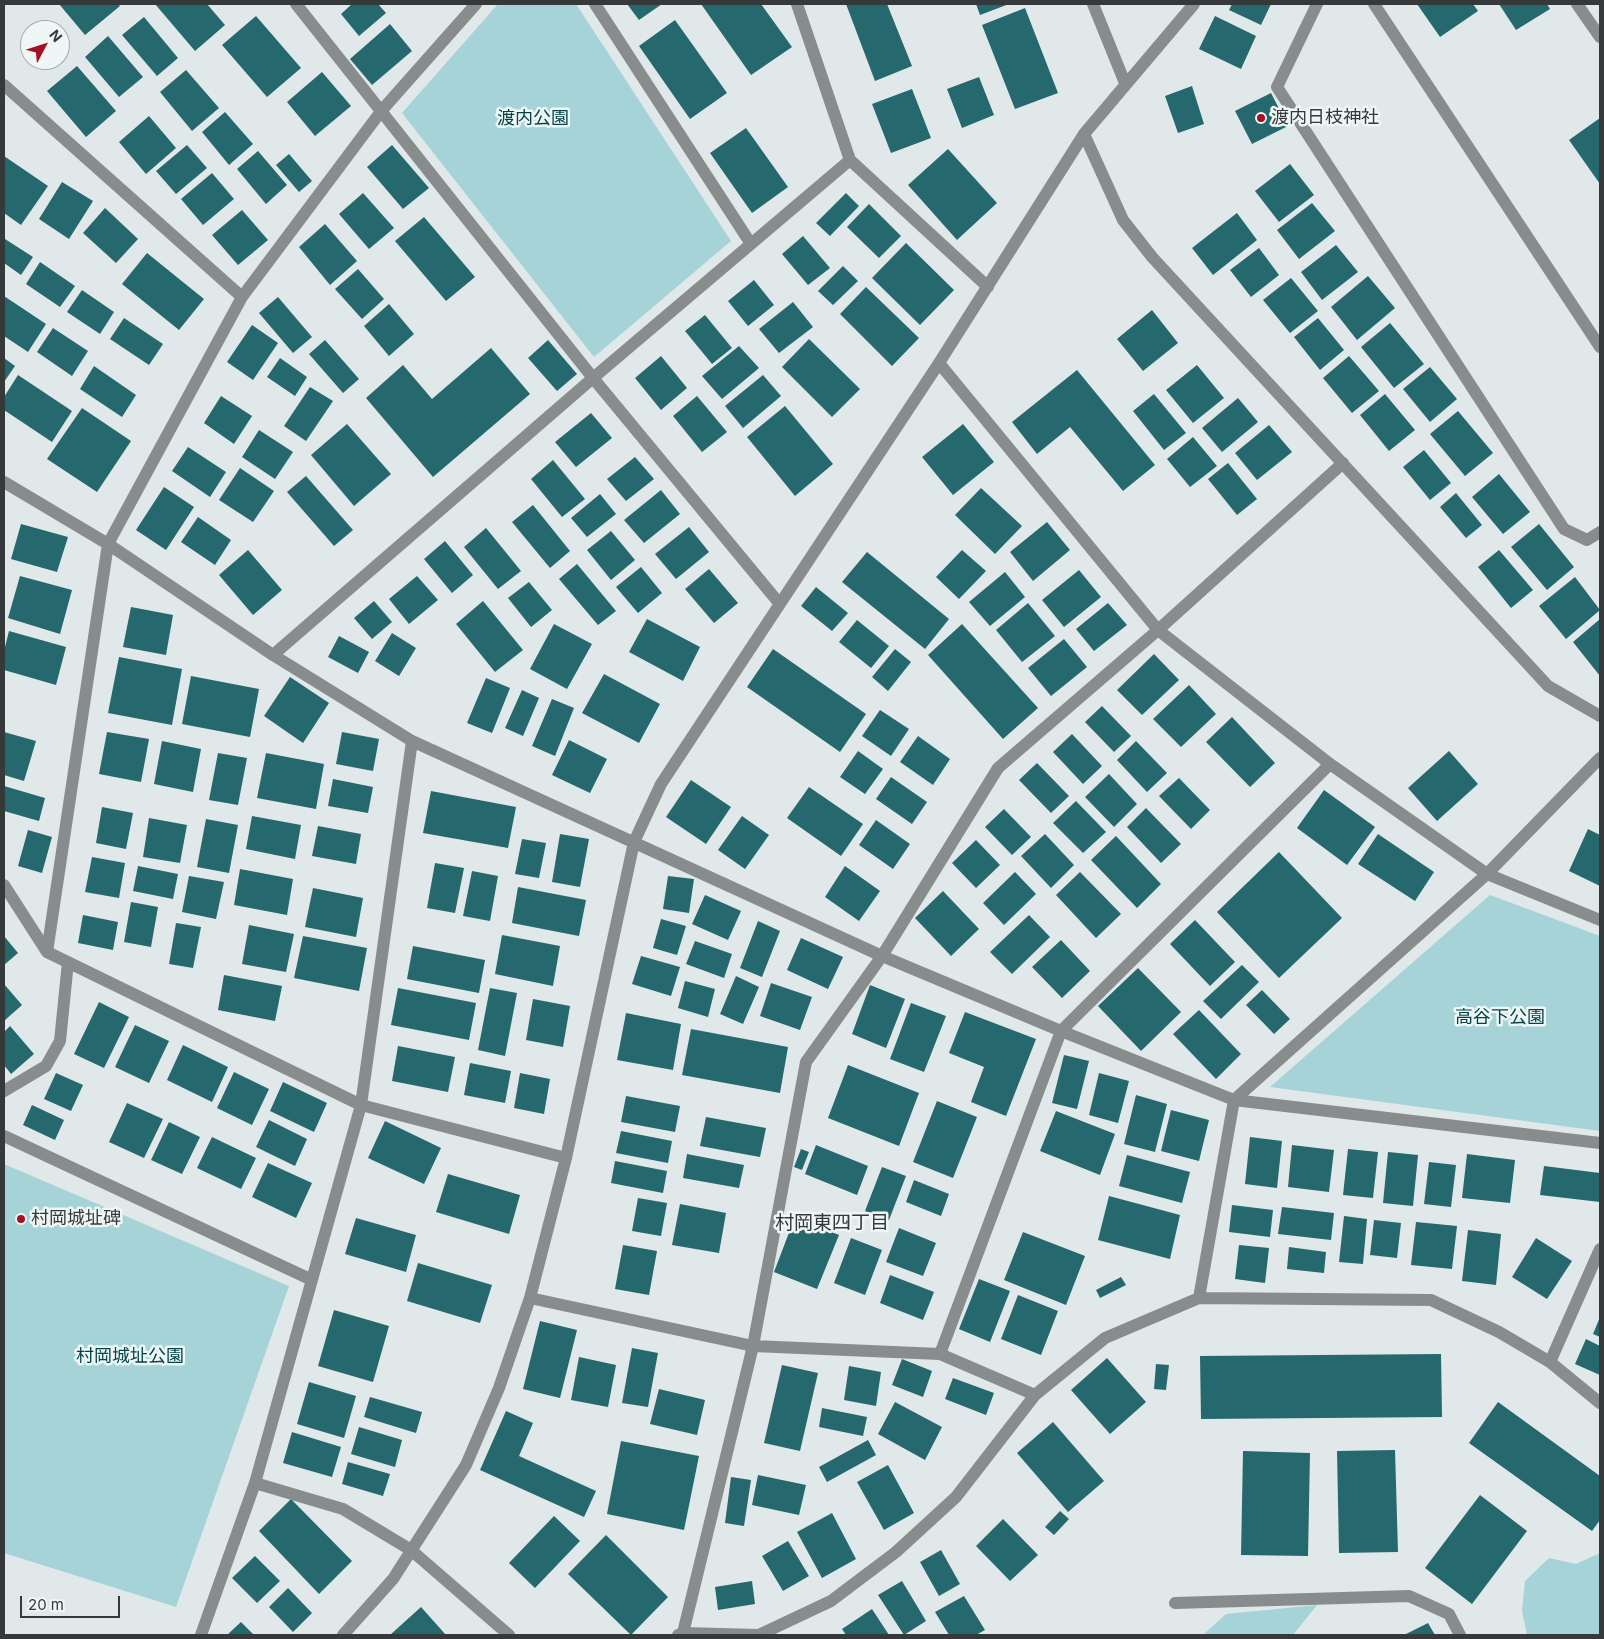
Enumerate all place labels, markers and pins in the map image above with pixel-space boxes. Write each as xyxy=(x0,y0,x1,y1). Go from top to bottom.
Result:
place label: 渡内日枝神社 xyxy=(1271,107,1379,129)
marker: 渡内日枝神社 xyxy=(1255,112,1267,124)
place label: 村岡城址碑 xyxy=(31,1208,121,1230)
marker: 村岡城址碑 xyxy=(15,1213,27,1225)

